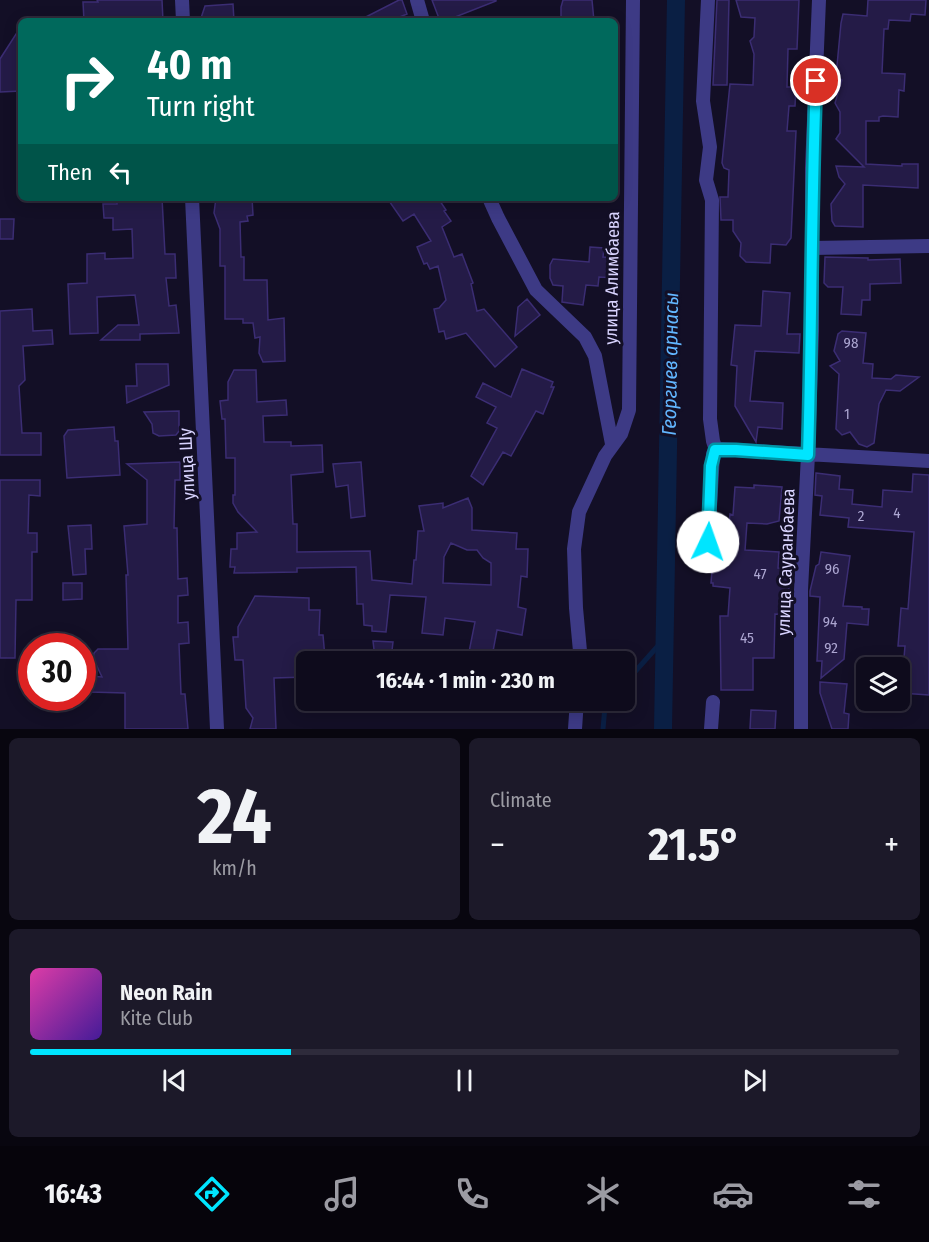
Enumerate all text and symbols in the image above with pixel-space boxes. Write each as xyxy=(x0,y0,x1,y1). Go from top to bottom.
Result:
text: 40 m xyxy=(147,40,232,90)
icon: right xyxy=(48,42,126,120)
pin xyxy=(790,55,841,106)
icon: arrive xyxy=(799,64,832,97)
text: Turn right xyxy=(147,91,255,123)
icon: left xyxy=(104,156,137,189)
text: Then xyxy=(48,159,92,186)
street label: улица Алимбаева xyxy=(600,211,624,345)
water label: Георгиев арнасы xyxy=(657,292,683,436)
house number: 98 xyxy=(844,334,858,352)
house number: 1 xyxy=(844,405,850,423)
street label: улица Шу xyxy=(174,427,200,501)
street label: улица Сауранбаева xyxy=(772,488,800,636)
house number: 4 xyxy=(893,504,901,522)
house number: 2 xyxy=(858,507,865,525)
position arrow xyxy=(676,510,740,574)
house number: 96 xyxy=(825,560,839,578)
house number: 47 xyxy=(753,565,767,583)
house number: 94 xyxy=(823,613,837,631)
house number: 45 xyxy=(740,629,754,647)
speed limit sign: 30 xyxy=(18,633,96,711)
house number: 92 xyxy=(824,639,838,657)
map controls xyxy=(856,657,910,711)
button: layers xyxy=(856,657,910,711)
text: 16:44 · 1 min · 230 m xyxy=(376,667,555,694)
text: 24 xyxy=(197,770,272,864)
text: Climate xyxy=(490,788,552,812)
text: 21.5° xyxy=(648,818,741,872)
text: − xyxy=(490,825,505,865)
text: + xyxy=(884,825,899,865)
text: km/h xyxy=(212,856,257,880)
text: Neon Rain xyxy=(120,979,213,1006)
text: Kite Club xyxy=(120,1006,193,1030)
icon: previous xyxy=(158,1064,191,1097)
icon: pause xyxy=(448,1064,481,1097)
icon: next xyxy=(738,1064,771,1097)
icon: directions xyxy=(191,1173,233,1215)
icon: music xyxy=(321,1173,363,1215)
icon: phone xyxy=(451,1173,493,1215)
icon: climate xyxy=(582,1173,624,1215)
icon: car xyxy=(712,1173,754,1215)
icon: filters xyxy=(843,1173,885,1215)
text: 16:43 xyxy=(44,1178,102,1210)

